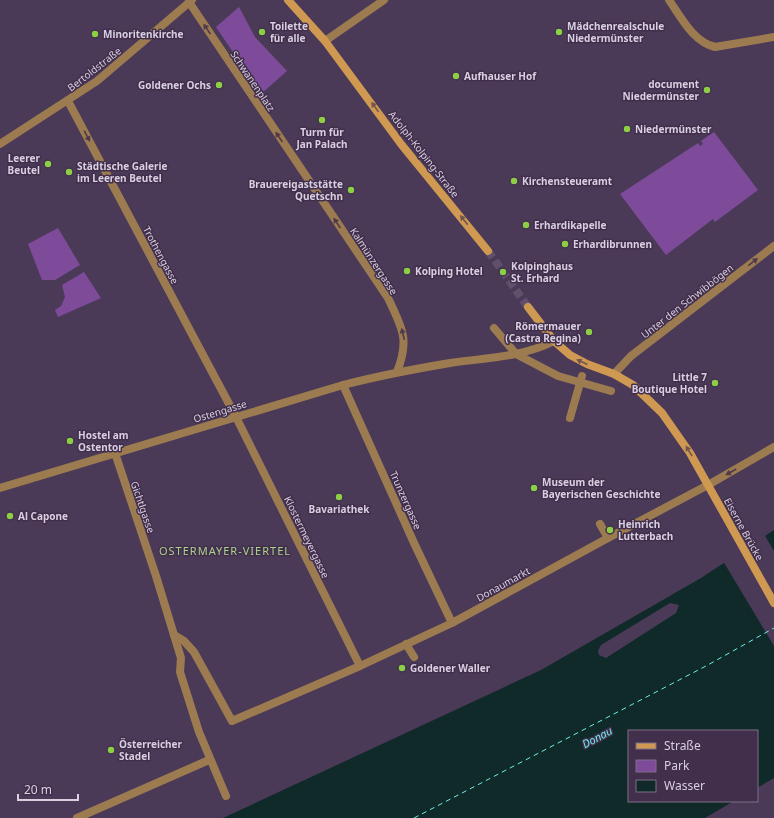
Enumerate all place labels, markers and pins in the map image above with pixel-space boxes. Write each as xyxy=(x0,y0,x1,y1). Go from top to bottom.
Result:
place label: Toilette für alle xyxy=(270,19,308,45)
place label: Mädchenrealschule Niedermünster xyxy=(567,19,664,45)
place label: Minoritenkirche xyxy=(103,27,184,41)
marker: Toilette für alle xyxy=(257,27,267,37)
marker: Mädchenrealschule Niedermünster xyxy=(554,27,564,37)
marker: Minoritenkirche xyxy=(90,29,100,39)
place label: Aufhauser Hof xyxy=(464,69,537,83)
marker: Aufhauser Hof xyxy=(451,71,461,81)
place label: document Niedermünster xyxy=(623,77,700,103)
place label: Goldener Ochs xyxy=(138,78,211,92)
marker: Goldener Ochs xyxy=(214,80,224,90)
marker: document Niedermünster xyxy=(702,85,712,95)
marker: Turm für Jan Palach xyxy=(317,115,327,125)
place label: Niedermünster xyxy=(635,122,712,136)
marker: Niedermünster xyxy=(622,124,632,134)
place label: Turm für Jan Palach xyxy=(295,125,348,151)
place label: Leerer Beutel xyxy=(8,151,41,177)
marker: Leerer Beutel xyxy=(43,159,53,169)
place label: Städtische Galerie im Leeren Beutel xyxy=(77,159,167,185)
marker: Städtische Galerie im Leeren Beutel xyxy=(64,167,74,177)
place label: Kirchensteueramt xyxy=(522,174,613,188)
marker: Kirchensteueramt xyxy=(509,176,519,186)
place label: Brauereigaststätte Quetschn xyxy=(249,177,343,203)
marker: Brauereigaststätte Quetschn xyxy=(346,185,356,195)
place label: Erhardikapelle xyxy=(534,218,607,232)
marker: Erhardikapelle xyxy=(521,220,531,230)
place label: Erhardibrunnen xyxy=(573,237,652,251)
marker: Erhardibrunnen xyxy=(560,239,570,249)
place label: Kolpinghaus St. Erhard xyxy=(511,259,573,285)
place label: Kolping Hotel xyxy=(415,264,483,278)
marker: Kolping Hotel xyxy=(402,266,412,276)
marker: Kolpinghaus St. Erhard xyxy=(498,267,508,277)
place label: Römermauer (Castra Regina) xyxy=(505,319,582,345)
marker: Römermauer (Castra Regina) xyxy=(584,327,594,337)
place label: Little 7 Boutique Hotel xyxy=(632,370,707,396)
marker: Little 7 Boutique Hotel xyxy=(710,378,720,388)
place label: Hostel am Ostentor xyxy=(78,428,129,454)
marker: Hostel am Ostentor xyxy=(65,436,75,446)
place label: Museum der Bayerischen Geschichte xyxy=(542,475,660,501)
marker: Museum der Bayerischen Geschichte xyxy=(529,483,539,493)
marker: Bavariathek xyxy=(334,492,344,502)
place label: Bavariathek xyxy=(309,502,370,516)
place label: Al Capone xyxy=(18,509,68,523)
marker: Al Capone xyxy=(5,511,15,521)
place label: Heinrich Lutterbach xyxy=(618,517,673,543)
marker: Heinrich Lutterbach xyxy=(605,525,615,535)
place label: Goldener Waller xyxy=(410,661,491,675)
marker: Goldener Waller xyxy=(397,663,407,673)
place label: Österreicher Stadel xyxy=(119,737,183,763)
marker: Österreicher Stadel xyxy=(106,745,116,755)

